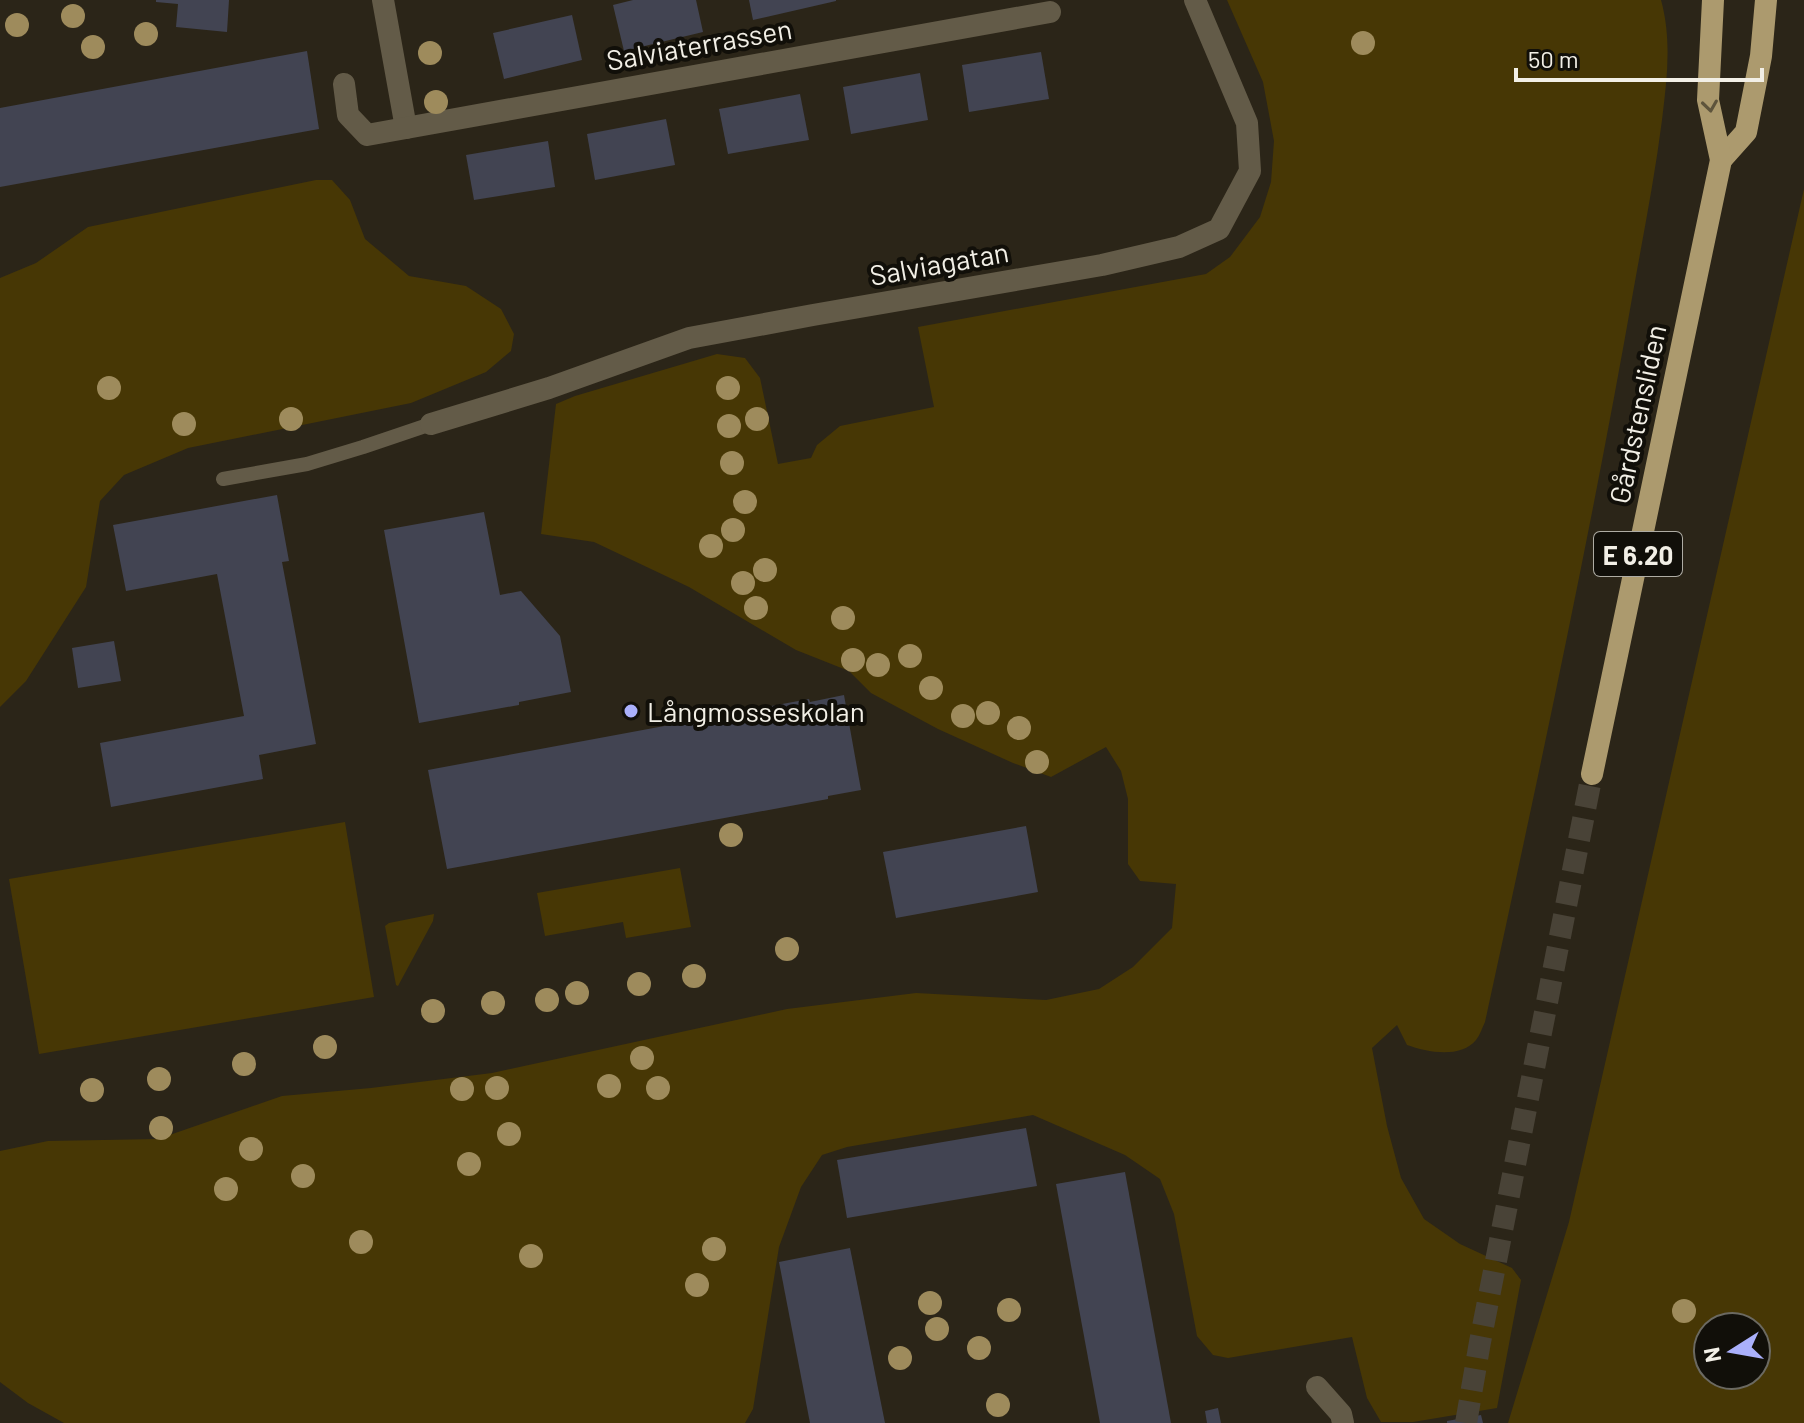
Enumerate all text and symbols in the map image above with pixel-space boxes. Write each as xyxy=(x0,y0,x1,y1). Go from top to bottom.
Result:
street label: Salviaterrassen xyxy=(604,11,794,77)
scale bar xyxy=(1516,32,1762,82)
text: 50 m xyxy=(1528,44,1579,73)
one-way arrow xyxy=(1701,99,1718,112)
street label: Salviagatan xyxy=(867,234,1011,292)
street label: Gårdstensliden xyxy=(1601,321,1673,507)
road number: E 6.20 xyxy=(1594,532,1682,576)
place label: Långmosseskolan xyxy=(647,694,865,728)
marker: Långmosseskolan xyxy=(622,702,640,720)
north arrow xyxy=(1692,1311,1772,1391)
text: N xyxy=(1697,1345,1726,1365)

